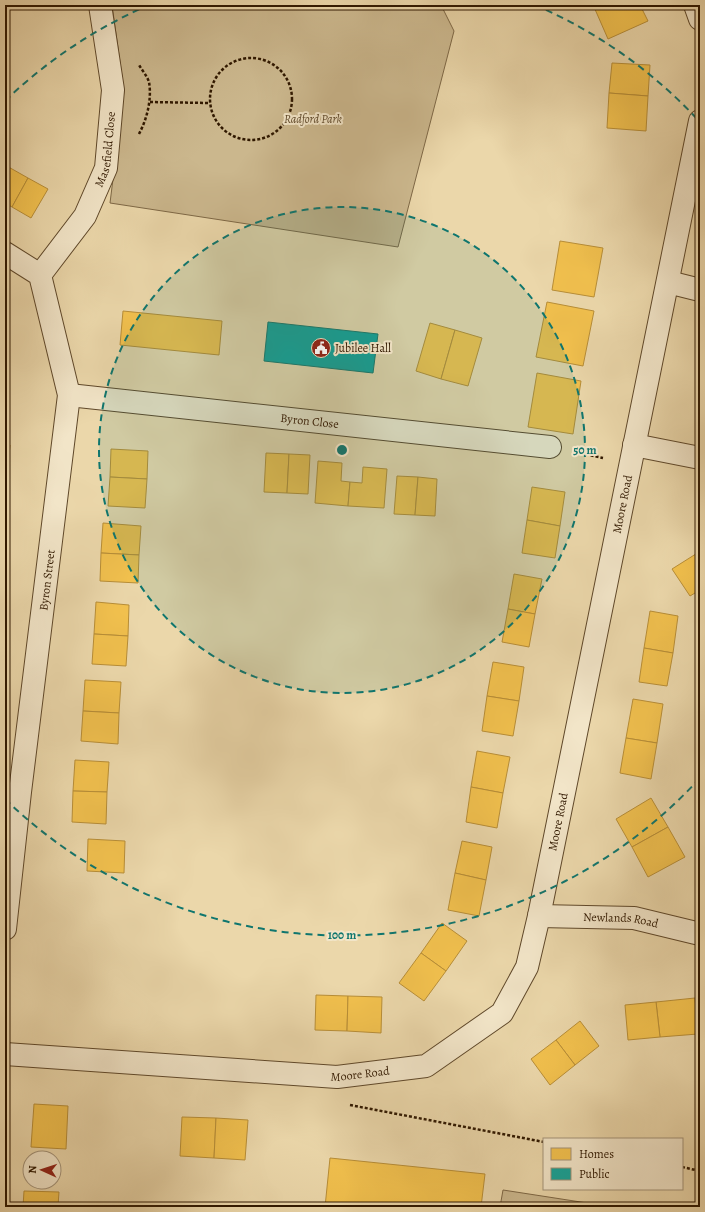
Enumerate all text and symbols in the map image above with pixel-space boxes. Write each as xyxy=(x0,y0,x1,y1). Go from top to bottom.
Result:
street label: Masefield Close xyxy=(91,111,119,189)
park label: Radford Park xyxy=(284,111,343,127)
public building icon: Jubilee Hall xyxy=(310,337,332,359)
place label: Jubilee Hall xyxy=(335,340,391,356)
street label: Byron Close xyxy=(280,410,340,432)
text: 50 m xyxy=(573,442,597,458)
centre of rings xyxy=(335,443,349,457)
street label: Moore Road xyxy=(609,473,636,535)
street label: Byron Street xyxy=(35,549,59,611)
street label: Moore Road xyxy=(544,791,572,852)
street label: Newlands Road xyxy=(583,909,661,932)
text: 100 m xyxy=(328,927,356,943)
street label: Moore Road xyxy=(330,1063,391,1085)
legend xyxy=(543,1138,683,1190)
text: Homes xyxy=(579,1146,614,1162)
north arrow xyxy=(22,1150,62,1190)
text: N xyxy=(25,1165,40,1174)
text: Public xyxy=(579,1166,610,1182)

